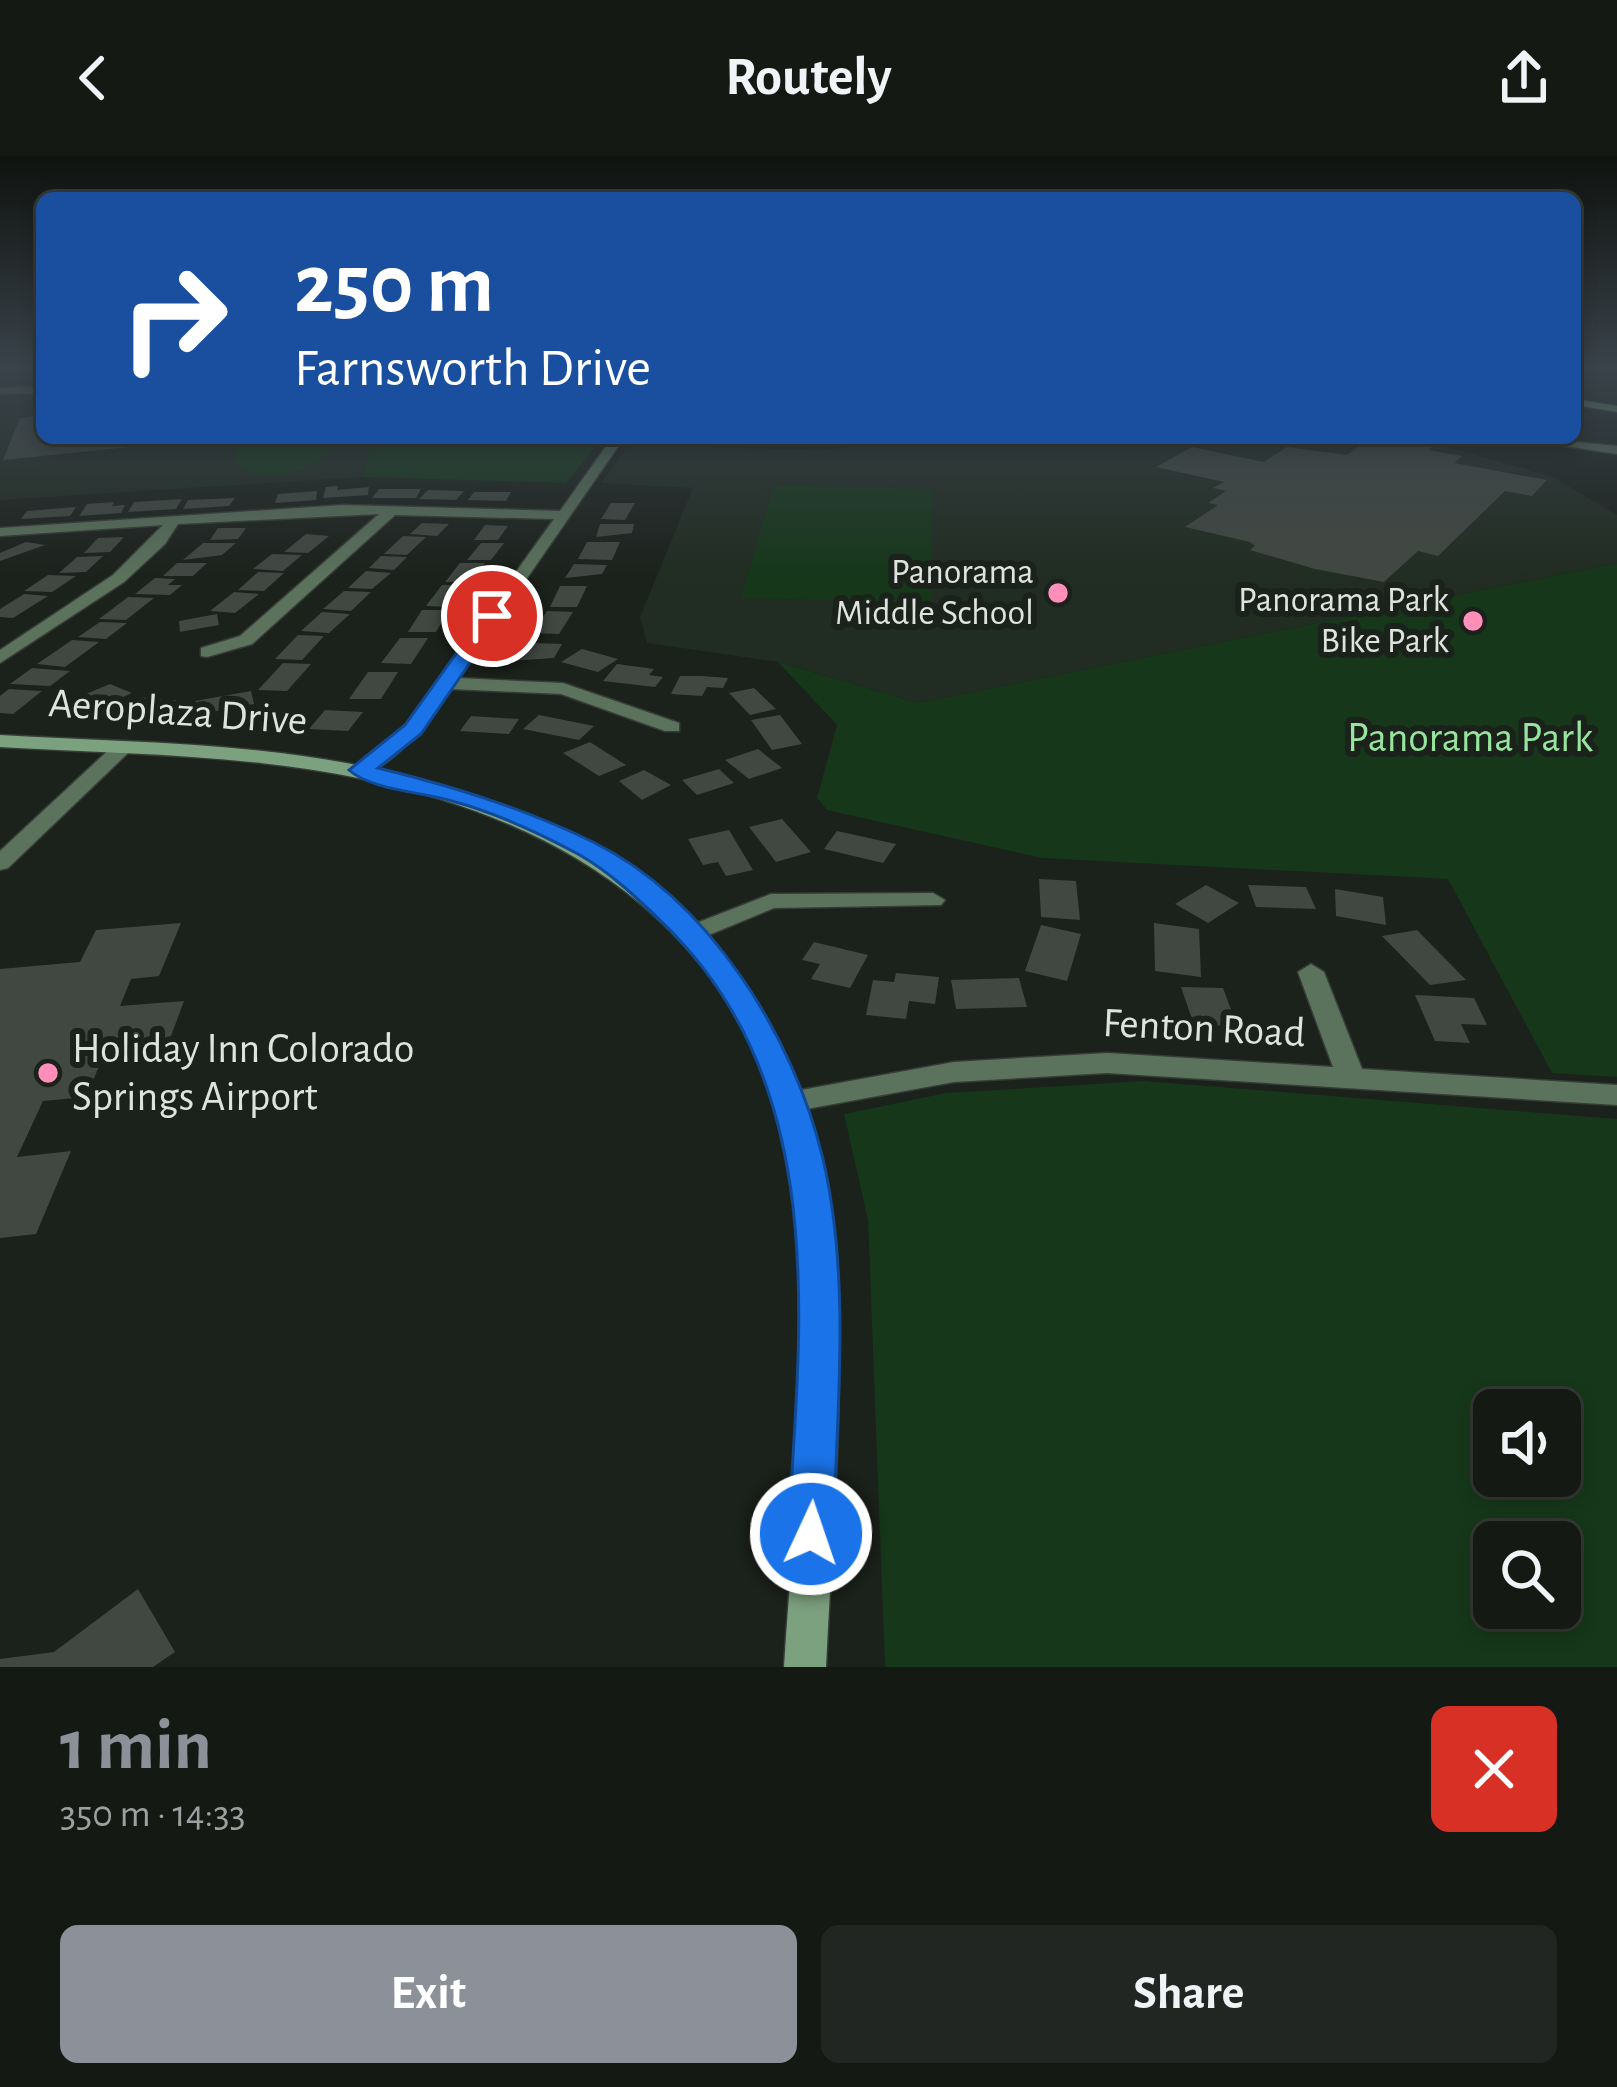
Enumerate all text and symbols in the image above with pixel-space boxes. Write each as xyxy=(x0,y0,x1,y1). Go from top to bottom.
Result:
icon: back xyxy=(60,45,126,111)
icon: share xyxy=(1491,45,1557,111)
text: Routely xyxy=(725,51,892,105)
icon: right xyxy=(96,240,252,396)
text: 250 m xyxy=(294,244,494,328)
text: Farnsworth Drive xyxy=(294,342,651,396)
place label: Panorama Middle School xyxy=(835,554,1034,631)
pin xyxy=(441,565,543,667)
marker: Panorama Middle School xyxy=(1045,580,1071,606)
place label: Panorama Park Bike Park xyxy=(1238,582,1450,659)
icon: arrive xyxy=(459,583,525,649)
marker: Panorama Park Bike Park xyxy=(1460,608,1486,634)
street label: Aeroplaza Drive xyxy=(47,682,309,742)
park label: Panorama Park xyxy=(1347,717,1593,759)
street label: Fenton Road xyxy=(1102,1002,1306,1054)
place label: Holiday Inn Colorado Springs Airport xyxy=(72,1028,414,1118)
marker: Holiday Inn Colorado Springs Airport xyxy=(35,1060,61,1086)
map controls xyxy=(1473,1389,1581,1629)
button: sound xyxy=(1473,1389,1581,1497)
position arrow xyxy=(748,1471,874,1597)
button: search xyxy=(1473,1521,1581,1629)
button: close xyxy=(1431,1706,1557,1832)
text: 1 min xyxy=(60,1710,212,1782)
text: 350 m · 14:33 xyxy=(60,1795,246,1834)
button: Exit xyxy=(60,1925,797,2063)
button: Share xyxy=(821,1925,1557,2063)

